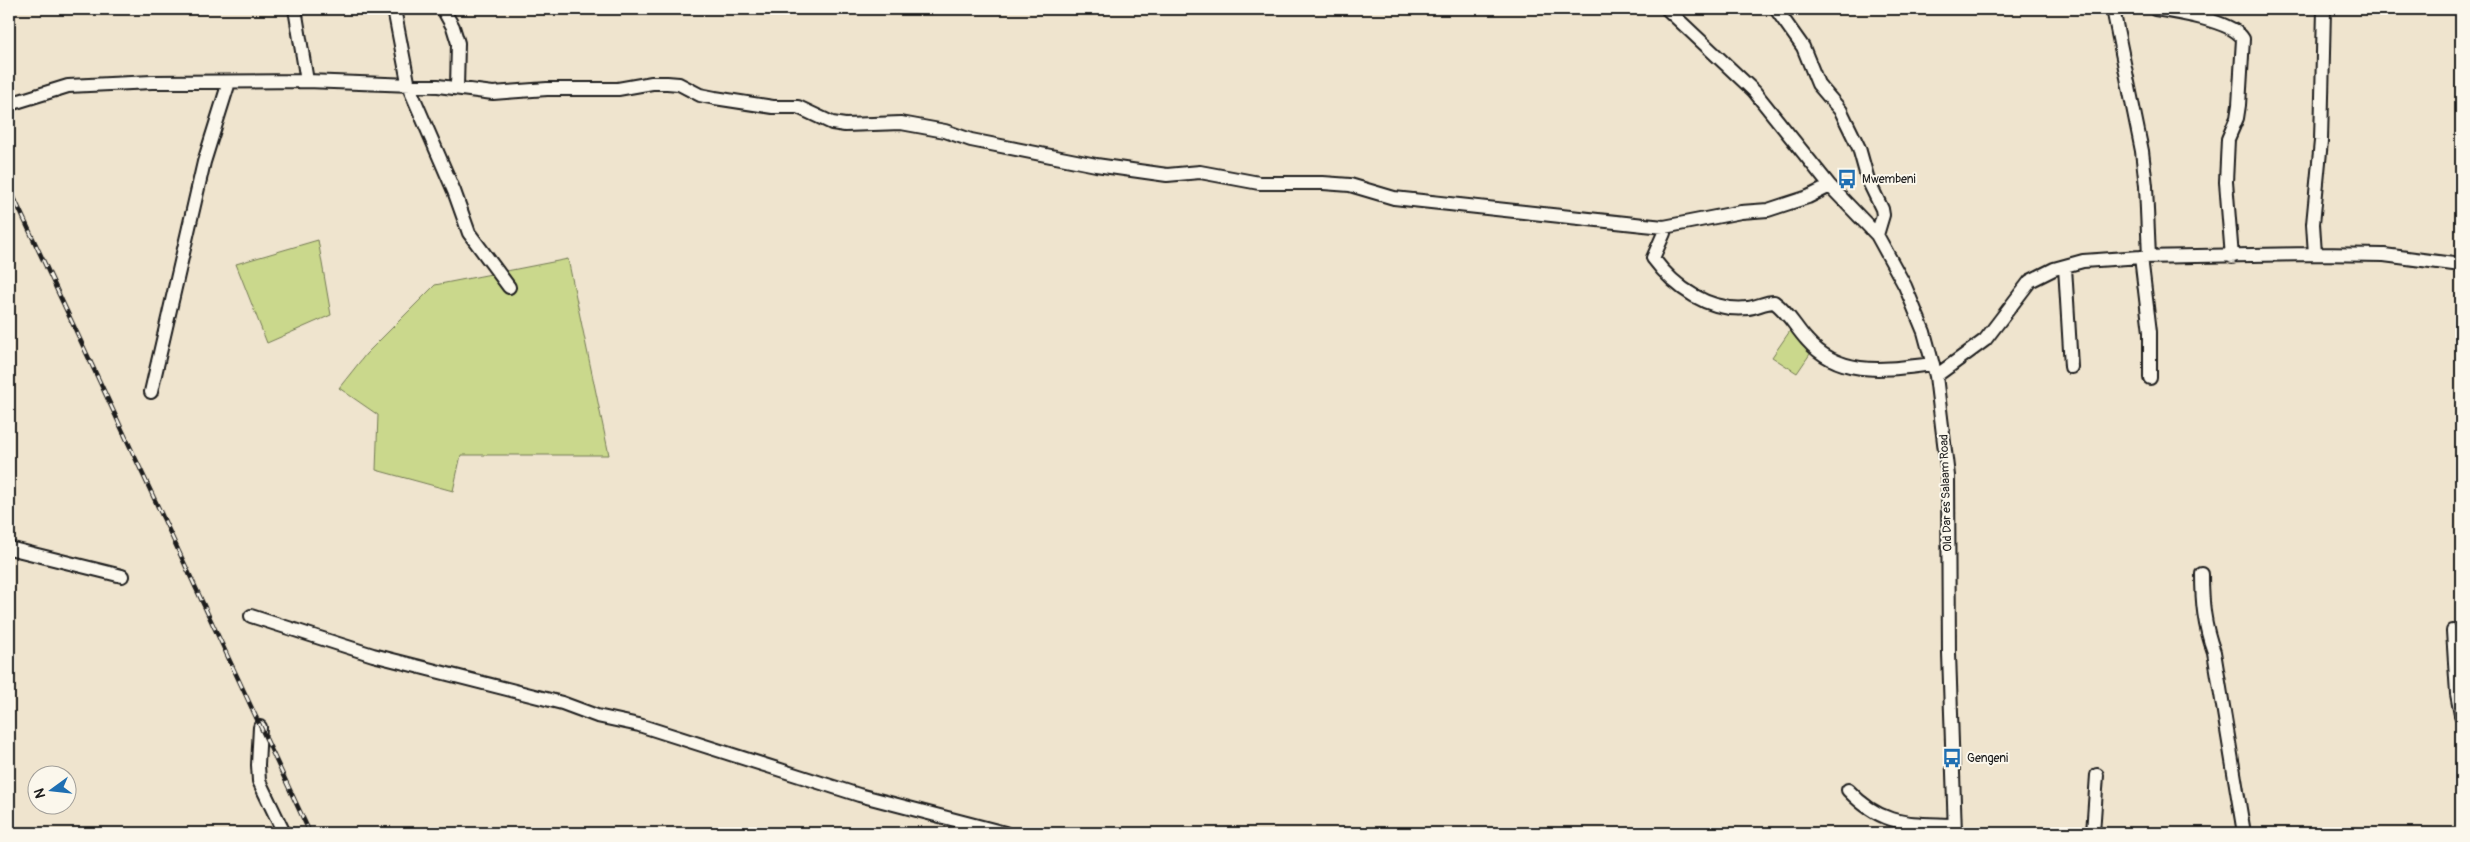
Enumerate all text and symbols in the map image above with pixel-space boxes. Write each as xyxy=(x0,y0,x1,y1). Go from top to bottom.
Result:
bus stop icon: Mwembeni xyxy=(1836,168,1858,190)
place label: Mwembeni xyxy=(1862,172,1916,187)
street label: Old Dar es Salaam Road xyxy=(1936,434,1956,552)
bus stop icon: Gengeni xyxy=(1941,747,1963,769)
place label: Gengeni xyxy=(1967,751,2008,766)
north arrow xyxy=(28,764,78,814)
text: N xyxy=(30,786,49,800)

